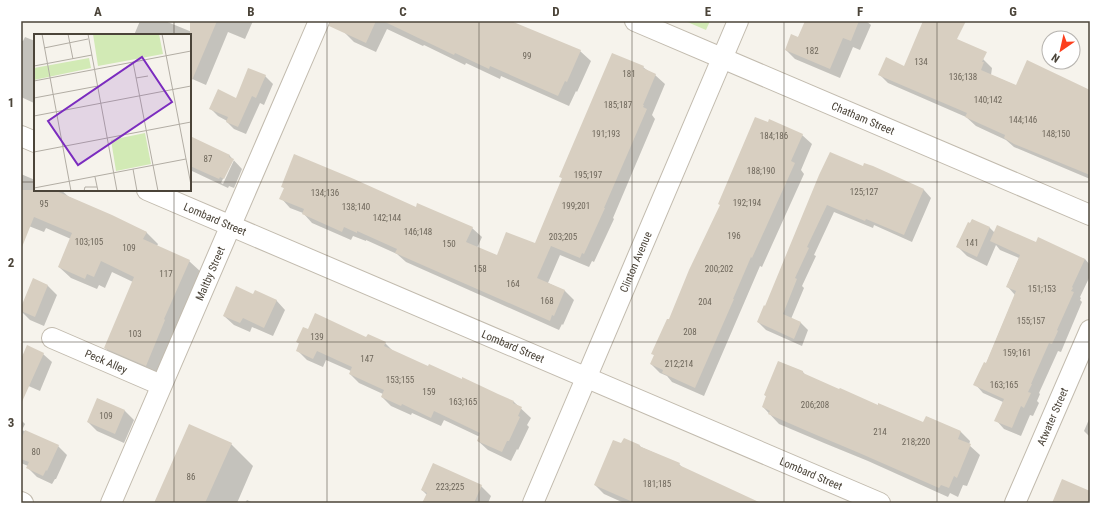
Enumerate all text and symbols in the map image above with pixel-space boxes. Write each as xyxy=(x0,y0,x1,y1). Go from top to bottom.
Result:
text: A xyxy=(94,4,102,19)
text: B xyxy=(247,4,255,19)
text: C xyxy=(399,4,407,19)
text: D xyxy=(552,4,560,19)
text: E xyxy=(705,4,712,19)
text: F xyxy=(857,4,863,19)
text: G xyxy=(1009,4,1017,19)
north arrow xyxy=(1041,30,1081,70)
inset map xyxy=(34,34,191,191)
house number: 182 xyxy=(805,46,819,56)
text: N xyxy=(1049,50,1062,65)
house number: 99 xyxy=(523,51,531,61)
house number: 134 xyxy=(914,57,928,67)
house number: 181 xyxy=(622,69,636,79)
house number: 136;138 xyxy=(949,72,977,82)
text: 1 xyxy=(8,95,14,110)
house number: 140;142 xyxy=(974,95,1003,105)
house number: 185;187 xyxy=(604,100,633,110)
street label: Chatham Street xyxy=(829,100,896,138)
house number: 144;146 xyxy=(1009,115,1037,125)
house number: 191;193 xyxy=(592,129,620,139)
house number: 148;150 xyxy=(1042,129,1070,139)
house number: 184;186 xyxy=(760,131,788,141)
house number: 87 xyxy=(204,154,213,164)
house number: 188;190 xyxy=(747,166,775,176)
house number: 195;197 xyxy=(574,170,603,180)
house number: 125;127 xyxy=(850,187,879,197)
house number: 134;136 xyxy=(311,188,339,198)
house number: 192;194 xyxy=(733,198,762,208)
house number: 95 xyxy=(40,199,49,209)
street label: Lombard Street xyxy=(182,200,248,239)
house number: 199;201 xyxy=(562,201,590,211)
house number: 138;140 xyxy=(342,202,370,212)
house number: 142;144 xyxy=(373,213,402,223)
house number: 146;148 xyxy=(404,227,432,237)
street label: Clinton Avenue xyxy=(617,230,655,294)
house number: 196 xyxy=(727,231,741,241)
house number: 203;205 xyxy=(549,232,578,242)
house number: 103;105 xyxy=(75,237,104,247)
house number: 141 xyxy=(965,238,979,248)
house number: 150 xyxy=(442,239,456,249)
house number: 109 xyxy=(122,243,136,253)
street label: Maltby Street xyxy=(193,245,228,303)
text: 2 xyxy=(8,255,15,270)
house number: 158 xyxy=(473,264,487,274)
house number: 200;202 xyxy=(705,264,734,274)
house number: 117 xyxy=(159,269,173,279)
house number: 164 xyxy=(506,279,520,289)
house number: 151;153 xyxy=(1028,284,1056,294)
house number: 168 xyxy=(540,296,554,306)
house number: 204 xyxy=(698,297,712,307)
house number: 155;157 xyxy=(1017,316,1046,326)
house number: 208 xyxy=(683,327,697,337)
street label: Lombard Street xyxy=(480,328,546,366)
house number: 103 xyxy=(128,329,142,339)
house number: 139 xyxy=(310,332,324,342)
street label: Peck Alley xyxy=(83,347,130,377)
house number: 159;161 xyxy=(1003,348,1031,358)
house number: 147 xyxy=(360,354,374,364)
house number: 212;214 xyxy=(665,359,694,369)
house number: 153;155 xyxy=(386,375,415,385)
house number: 163;165 xyxy=(990,380,1019,390)
street label: Atwater Street xyxy=(1035,386,1071,448)
house number: 159 xyxy=(422,387,436,397)
house number: 163;165 xyxy=(449,397,478,407)
house number: 206;208 xyxy=(801,400,829,410)
house number: 109 xyxy=(99,411,113,421)
text: 3 xyxy=(8,415,14,430)
house number: 214 xyxy=(873,427,887,437)
house number: 218;220 xyxy=(902,437,930,447)
house number: 80 xyxy=(32,447,40,457)
street label: Lombard Street xyxy=(778,455,844,493)
house number: 86 xyxy=(187,472,195,482)
house number: 181;185 xyxy=(643,479,672,489)
house number: 223;225 xyxy=(436,482,465,492)

